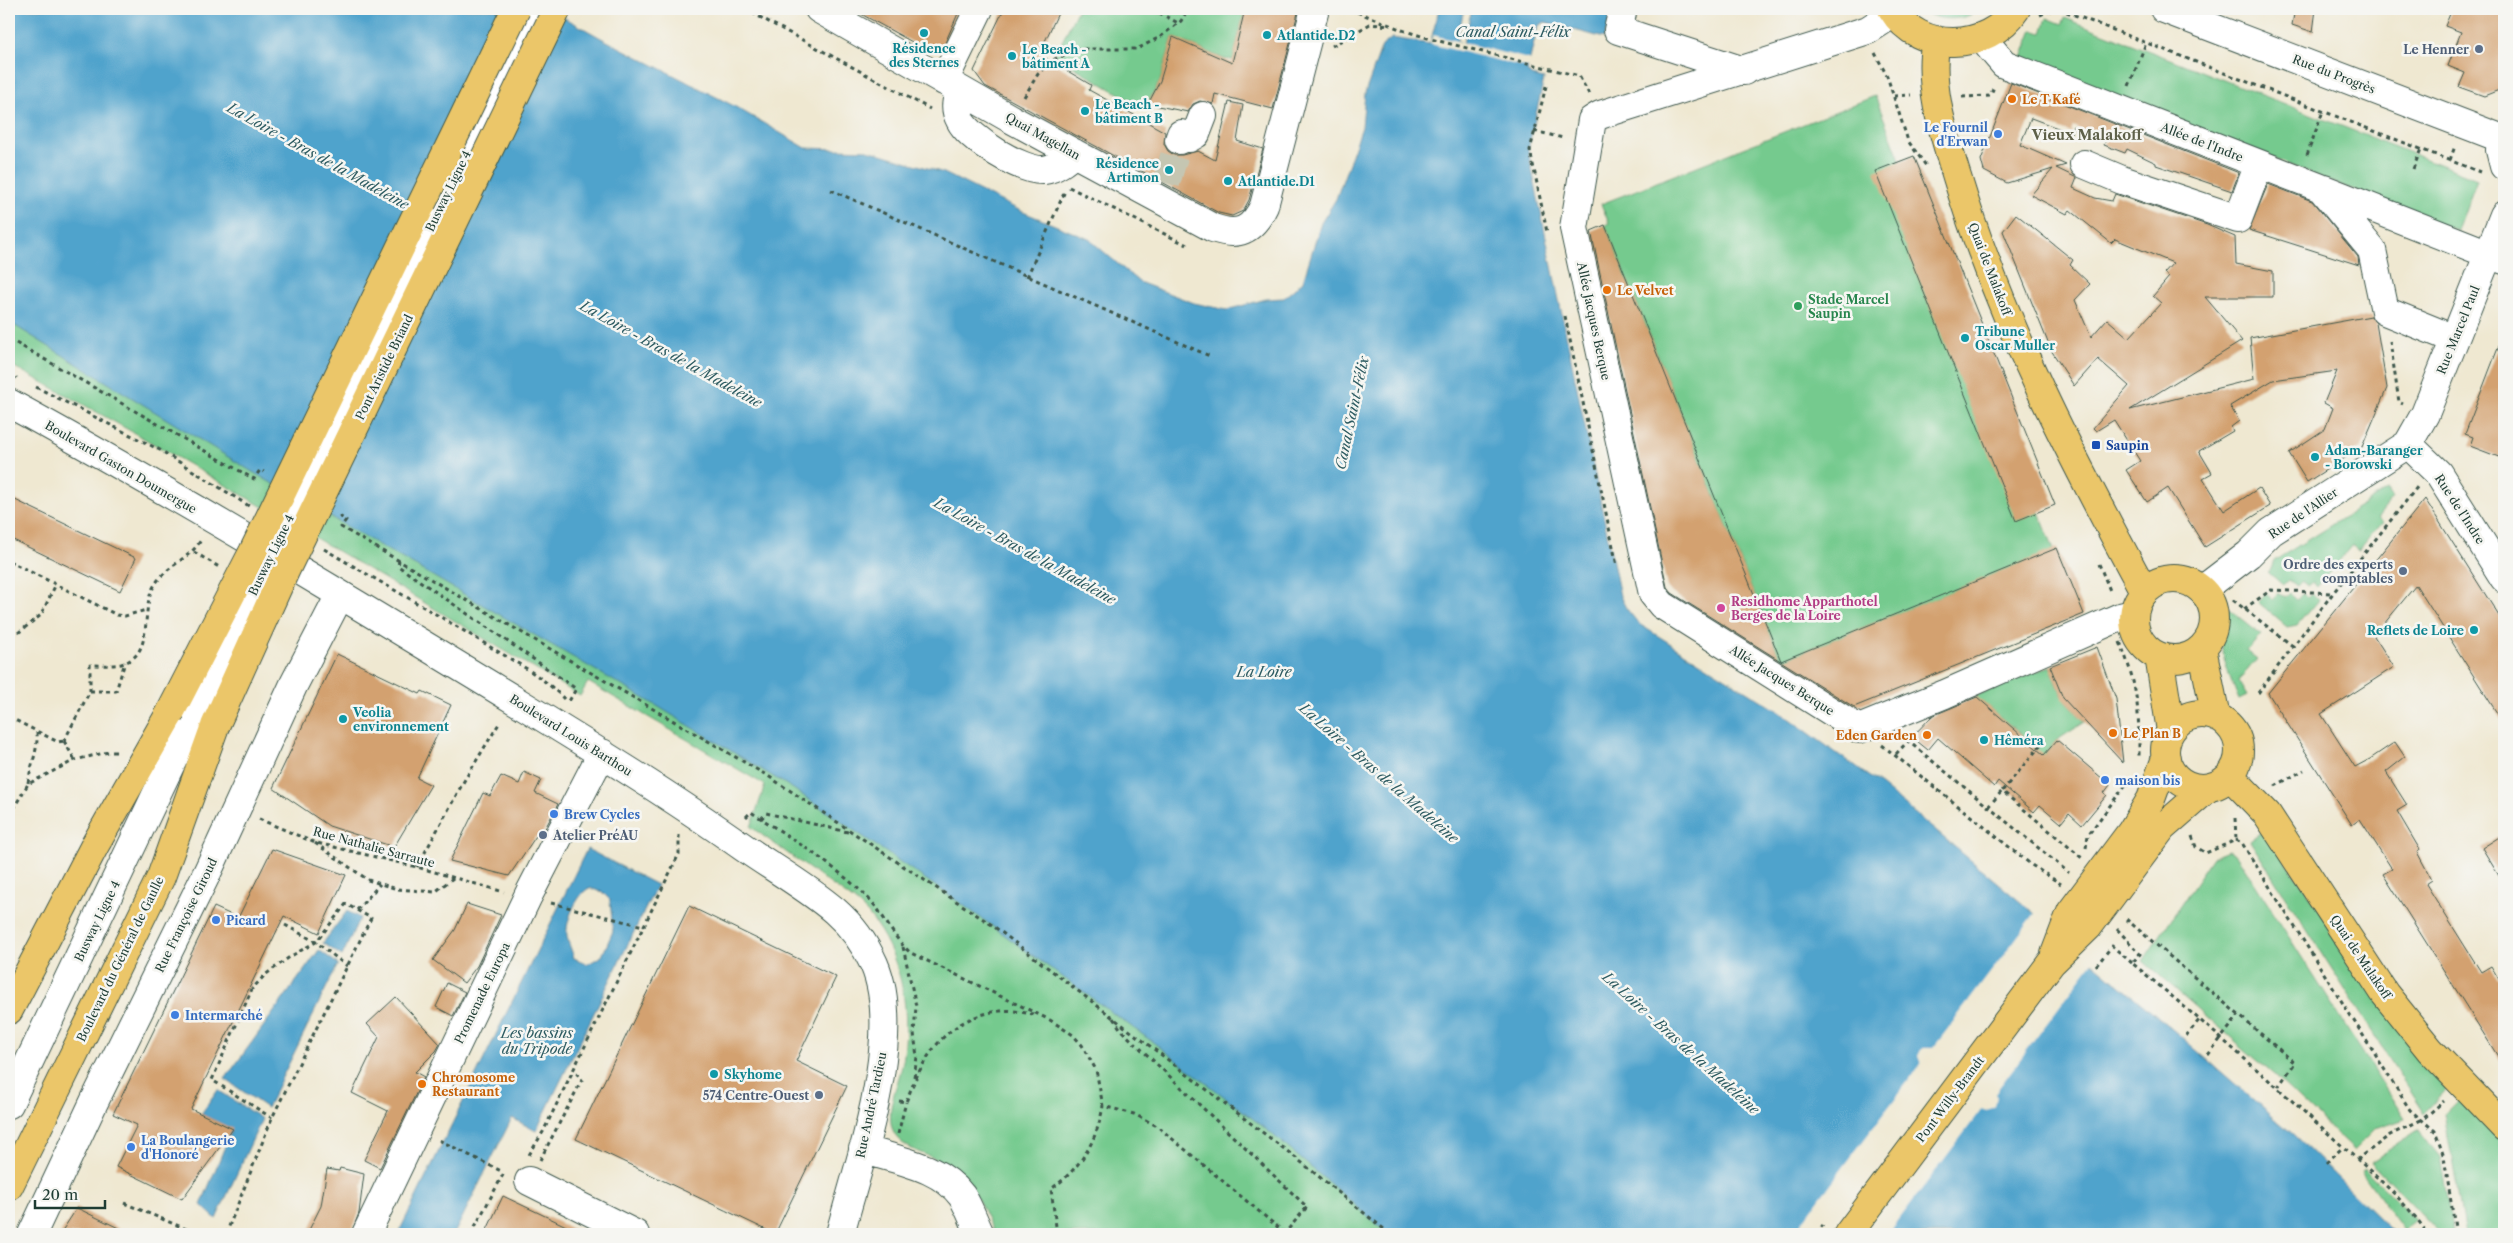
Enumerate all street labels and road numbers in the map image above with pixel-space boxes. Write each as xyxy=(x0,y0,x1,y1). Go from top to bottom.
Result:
street label: Rue du Progrès xyxy=(2291,51,2377,97)
street label: Quai Magellan xyxy=(1003,109,1083,163)
street label: Allée de l'Indre xyxy=(2158,119,2246,165)
street label: Busway Ligne 4 xyxy=(422,148,474,234)
street label: Quai de Malakoff xyxy=(1965,221,2015,319)
street label: Allée Jacques Berque xyxy=(1574,260,1614,382)
street label: Rue Marcel Paul xyxy=(2433,283,2483,376)
street label: Pont Aristide Briand xyxy=(352,311,416,422)
street label: Boulevard Gaston Doumergue xyxy=(43,417,200,517)
street label: Rue de l'Indre xyxy=(2432,471,2488,547)
street label: Rue de l'Allier xyxy=(2266,484,2340,542)
street label: Busway Ligne 4 xyxy=(245,512,297,598)
street label: Allée Jacques Berque xyxy=(1726,641,1837,718)
street label: Boulevard Louis Barthou xyxy=(507,691,636,779)
street label: Rue Nathalie Sarraute xyxy=(311,824,437,871)
street label: Rue Françoise Giroud xyxy=(152,855,221,975)
street label: Boulevard du Général de Gaulle xyxy=(73,874,167,1044)
street label: Busway Ligne 4 xyxy=(71,878,123,964)
street label: Quai de Malakoff xyxy=(2327,912,2396,1003)
street label: Promenade Europa xyxy=(451,939,513,1046)
street label: Rue André Tardieu xyxy=(852,1050,890,1159)
street label: Pont Willy-Brandt xyxy=(1913,1052,1988,1145)

